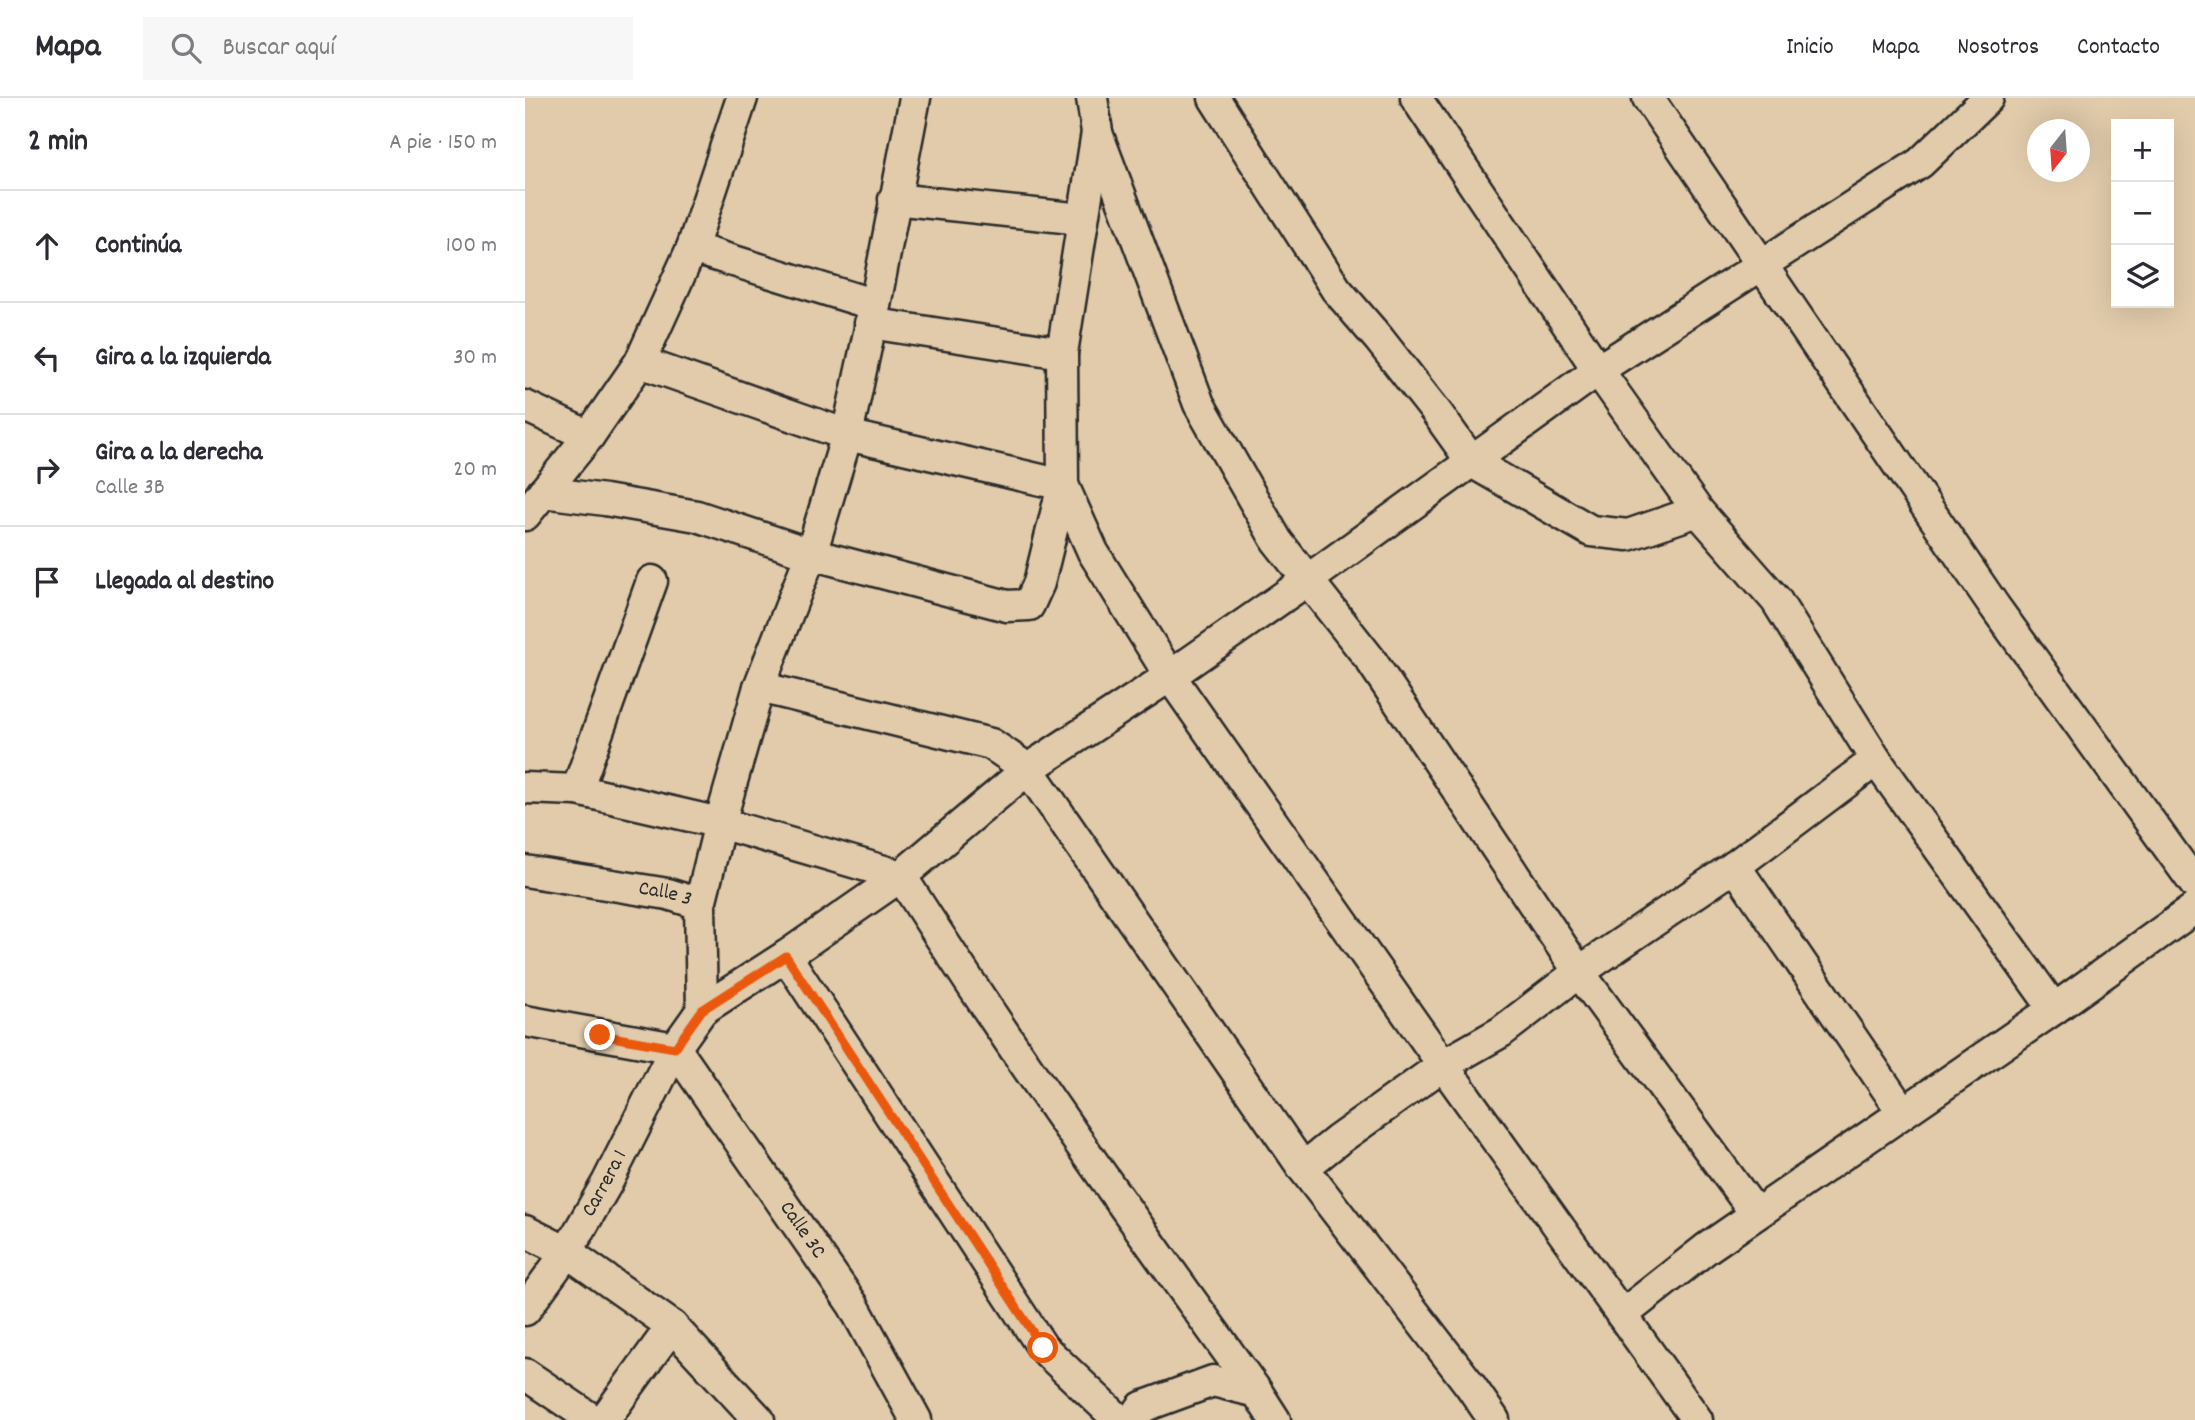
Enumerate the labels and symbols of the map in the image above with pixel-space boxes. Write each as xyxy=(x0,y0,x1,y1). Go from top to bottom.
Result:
north arrow xyxy=(2027,119,2090,182)
street label: Calle 3 xyxy=(636,874,695,915)
route end xyxy=(584,1019,615,1050)
street label: Carrera 1 xyxy=(575,1145,636,1223)
street label: Calle 3C xyxy=(771,1196,832,1265)
route start xyxy=(1027,1332,1058,1363)

